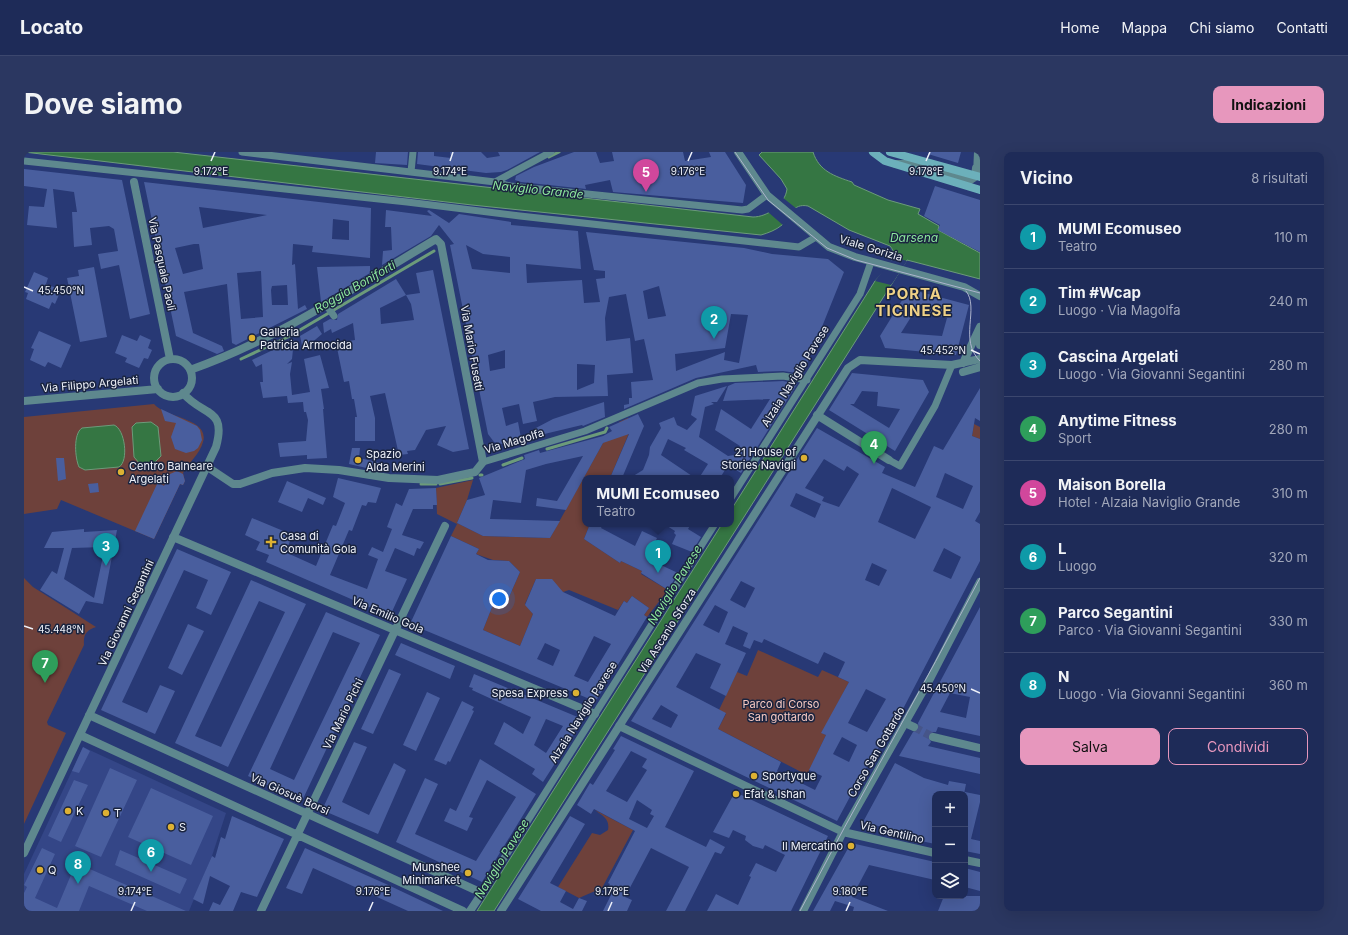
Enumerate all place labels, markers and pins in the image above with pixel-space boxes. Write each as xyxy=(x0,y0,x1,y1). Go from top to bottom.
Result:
pin: 5 xyxy=(633,159,659,192)
pin: 2 xyxy=(701,306,727,339)
place label: Galleria Patricia Armocida xyxy=(260,325,352,352)
marker: Galleria Patricia Armocida xyxy=(247,333,257,343)
pin: 4 xyxy=(861,431,887,464)
place label: 21 House of Stories Navigli xyxy=(721,445,796,472)
place label: Spazio Alda Merini xyxy=(366,447,425,474)
marker: 21 House of Stories Navigli xyxy=(799,453,809,463)
marker: Spazio Alda Merini xyxy=(353,455,363,465)
place label: Centro Balneare Argelati xyxy=(129,459,213,486)
marker: Centro Balneare Argelati xyxy=(116,467,126,477)
place label: Casa di Comunità Gola xyxy=(280,529,357,556)
pin: 3 xyxy=(93,533,119,566)
marker: Casa di Comunità Gola xyxy=(265,536,277,548)
pin: 1 xyxy=(645,540,671,573)
pin: 7 xyxy=(32,650,58,683)
place label: Spesa Express xyxy=(491,686,568,700)
marker: Spesa Express xyxy=(571,688,581,698)
place label: Sportyque xyxy=(762,769,816,783)
marker: Sportyque xyxy=(749,771,759,781)
place label: Efat & Ishan xyxy=(744,787,806,801)
marker: Efat & Ishan xyxy=(731,789,741,799)
place label: K xyxy=(76,804,84,818)
marker: K xyxy=(63,806,73,816)
place label: T xyxy=(114,806,121,820)
marker: T xyxy=(101,808,111,818)
place label: S xyxy=(179,820,186,834)
marker: S xyxy=(166,822,176,832)
pin: 6 xyxy=(138,839,164,872)
place label: Il Mercatino xyxy=(782,839,843,853)
marker: Il Mercatino xyxy=(846,841,856,851)
pin: 8 xyxy=(65,851,91,884)
place label: Munshee Minimarket xyxy=(402,860,460,887)
place label: Q xyxy=(48,863,56,877)
marker: Q xyxy=(35,865,45,875)
marker: Munshee Minimarket xyxy=(463,868,473,878)

